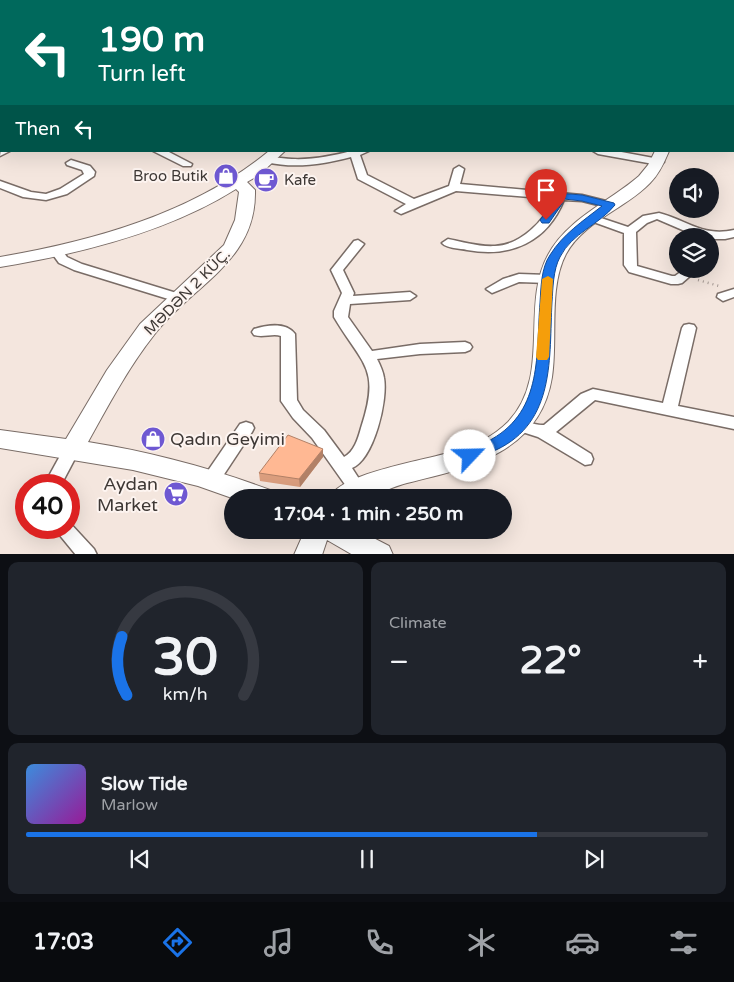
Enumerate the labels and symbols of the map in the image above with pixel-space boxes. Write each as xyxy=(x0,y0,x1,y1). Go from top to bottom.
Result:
shop icon: Broo Butik xyxy=(213,163,239,189)
place label: Broo Butik xyxy=(133,167,208,185)
cafe icon: Kafe xyxy=(253,167,279,193)
pin xyxy=(525,169,567,220)
place label: Kafe xyxy=(284,171,316,189)
street label: MƏDƏN 2 KÜÇ. xyxy=(140,245,234,339)
shop icon: Qadın Geyimi xyxy=(140,426,166,452)
place label: Qadın Geyimi xyxy=(170,428,285,450)
position arrow xyxy=(443,429,495,481)
place label: Aydan Market xyxy=(97,473,158,516)
speed limit sign: 40 xyxy=(15,474,80,539)
supermarket icon: Aydan Market xyxy=(163,481,189,507)

